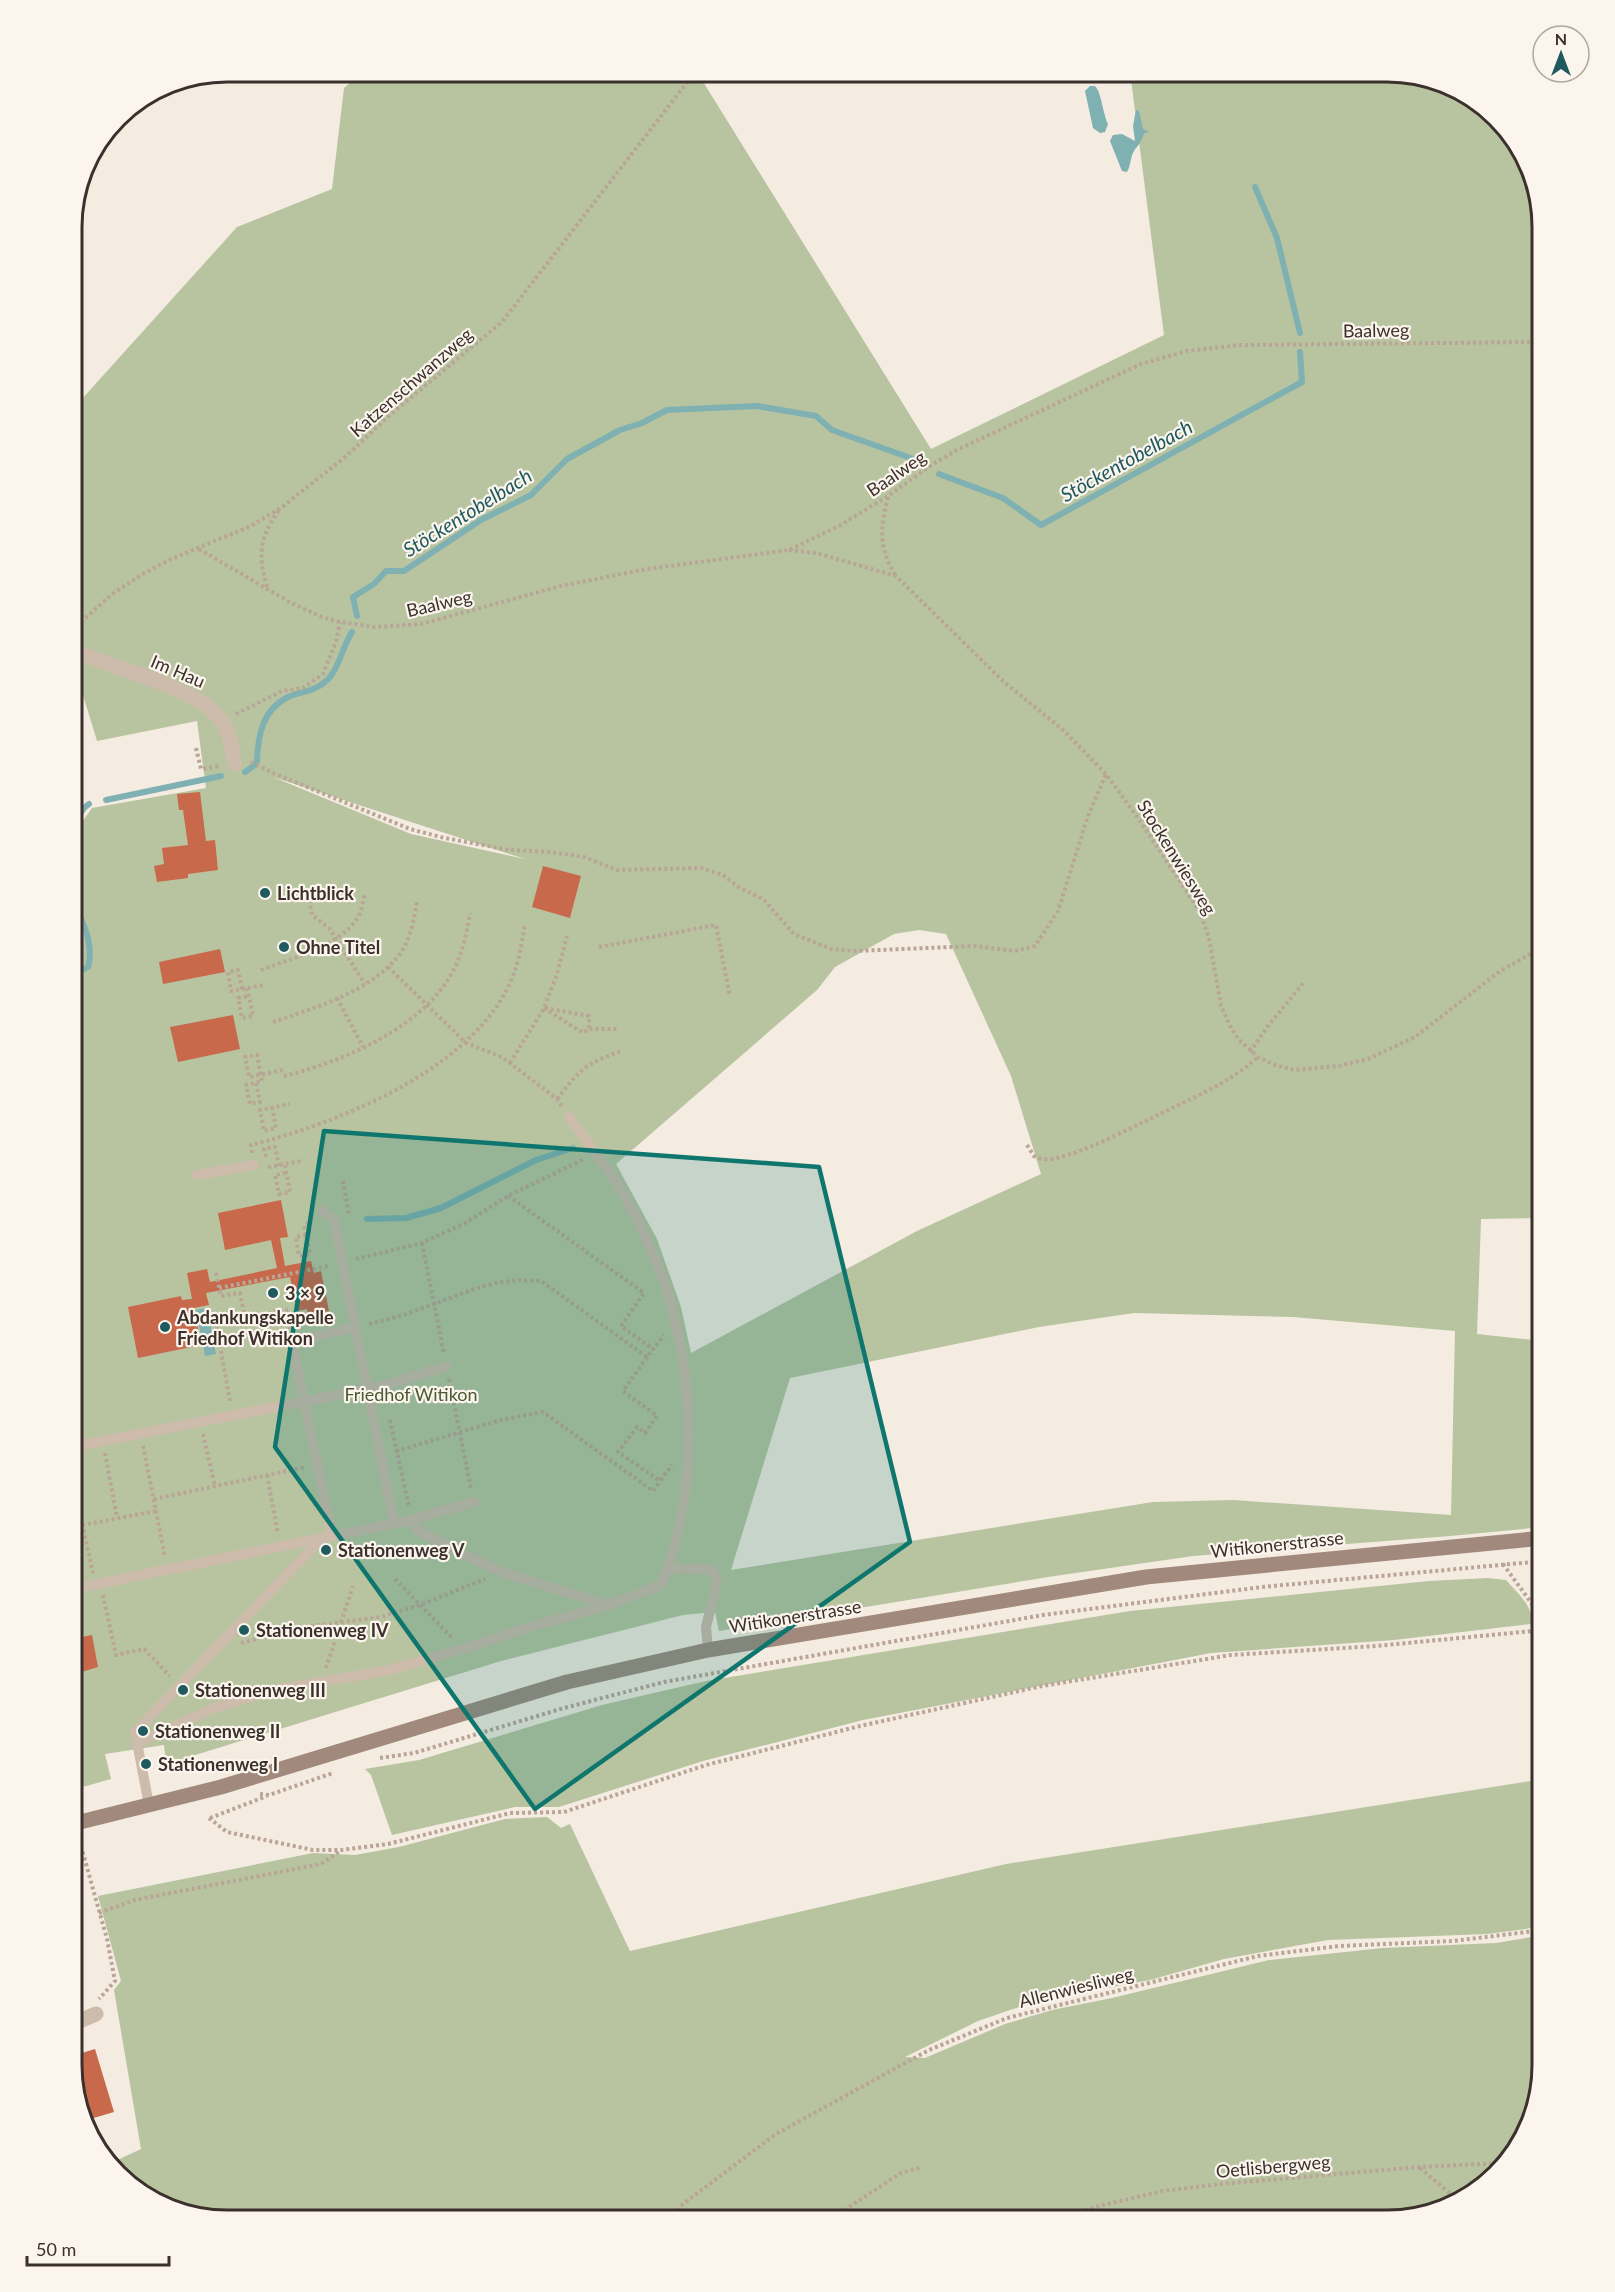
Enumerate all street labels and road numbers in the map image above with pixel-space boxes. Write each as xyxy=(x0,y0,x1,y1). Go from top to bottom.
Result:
street label: Baalweg xyxy=(1343,318,1409,342)
street label: Katzenschwanzweg xyxy=(345,323,477,441)
street label: Baalweg xyxy=(862,445,930,501)
street label: Baalweg xyxy=(404,585,474,621)
street label: Im Hau xyxy=(148,650,208,692)
street label: Stockenwiesweg xyxy=(1133,795,1221,919)
street label: Witikonerstrasse xyxy=(1209,1526,1345,1562)
street label: Witikonerstrasse xyxy=(727,1595,863,1637)
street label: Allenwiesliweg xyxy=(1016,1962,1136,2012)
street label: Oetlisbergweg xyxy=(1215,2150,1331,2182)

